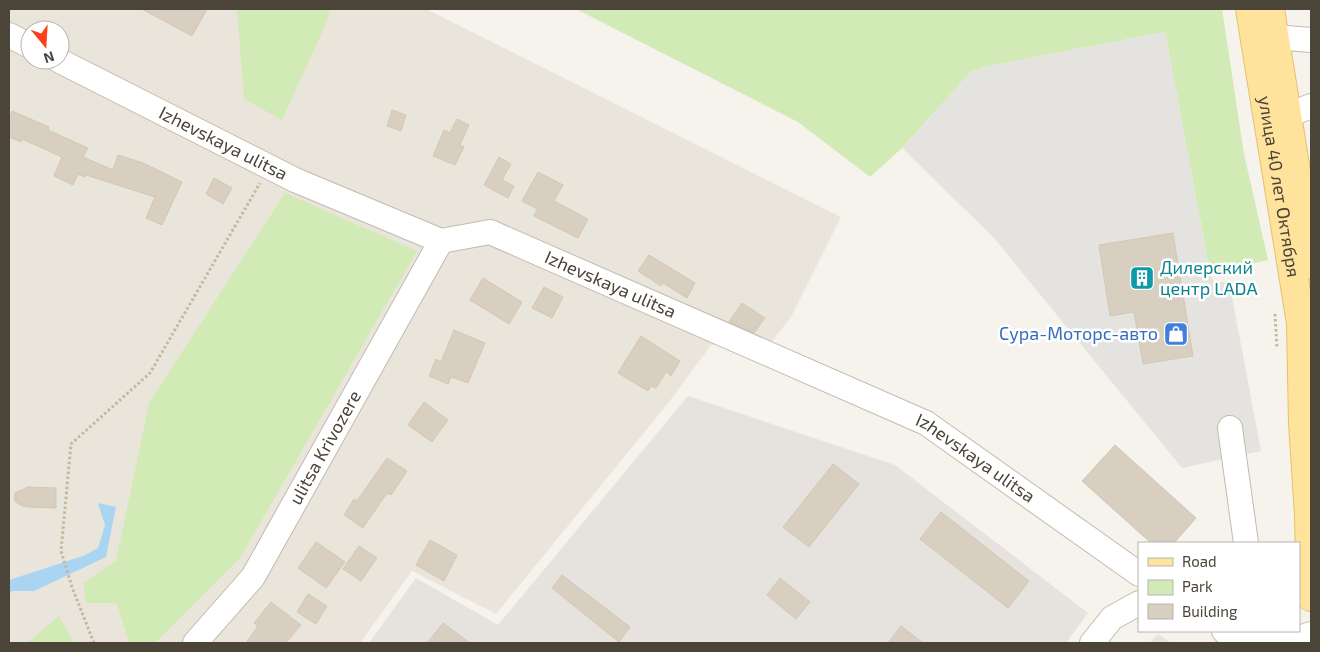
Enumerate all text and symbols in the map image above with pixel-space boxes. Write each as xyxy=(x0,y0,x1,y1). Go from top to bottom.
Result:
north arrow xyxy=(20,20,70,70)
text: N xyxy=(42,48,57,67)
street label: улица 40 лет Октября xyxy=(1254,94,1305,279)
street label: Izhevskaya ulitsa xyxy=(156,101,291,184)
street label: Izhevskaya ulitsa xyxy=(542,245,680,322)
place label: Дилерский центр LADA xyxy=(1160,256,1258,299)
building icon: Дилерский центр LADA xyxy=(1129,265,1155,291)
shop icon: Сура-Моторс-авто xyxy=(1163,321,1189,347)
place label: Сура-Моторс-авто xyxy=(999,322,1158,344)
street label: ulitsa Krivozere xyxy=(284,386,365,508)
street label: Izhevskaya ulitsa xyxy=(913,408,1040,507)
legend xyxy=(1138,542,1300,632)
text: Road xyxy=(1182,552,1217,570)
text: Park xyxy=(1182,577,1213,595)
text: Building xyxy=(1182,602,1238,620)

